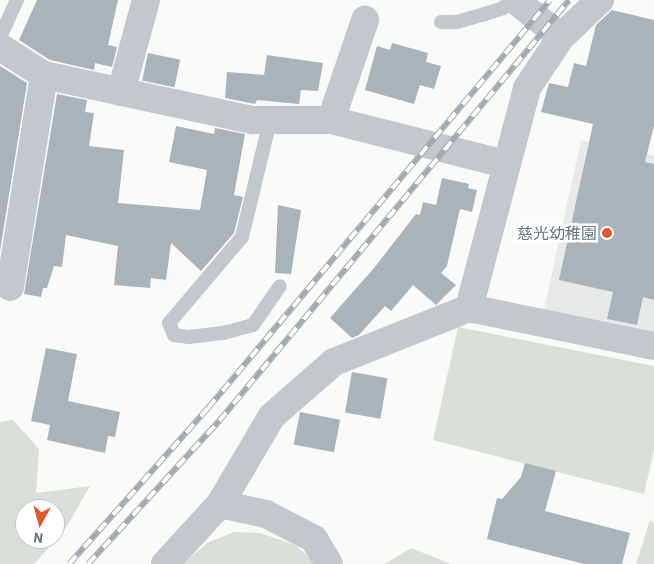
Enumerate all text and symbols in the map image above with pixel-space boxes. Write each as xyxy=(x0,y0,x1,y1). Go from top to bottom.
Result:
place label: 慈光幼稚園 xyxy=(517,223,597,243)
marker: 慈光幼稚園 xyxy=(601,227,613,239)
north arrow xyxy=(15,499,65,549)
text: N xyxy=(33,529,44,547)

